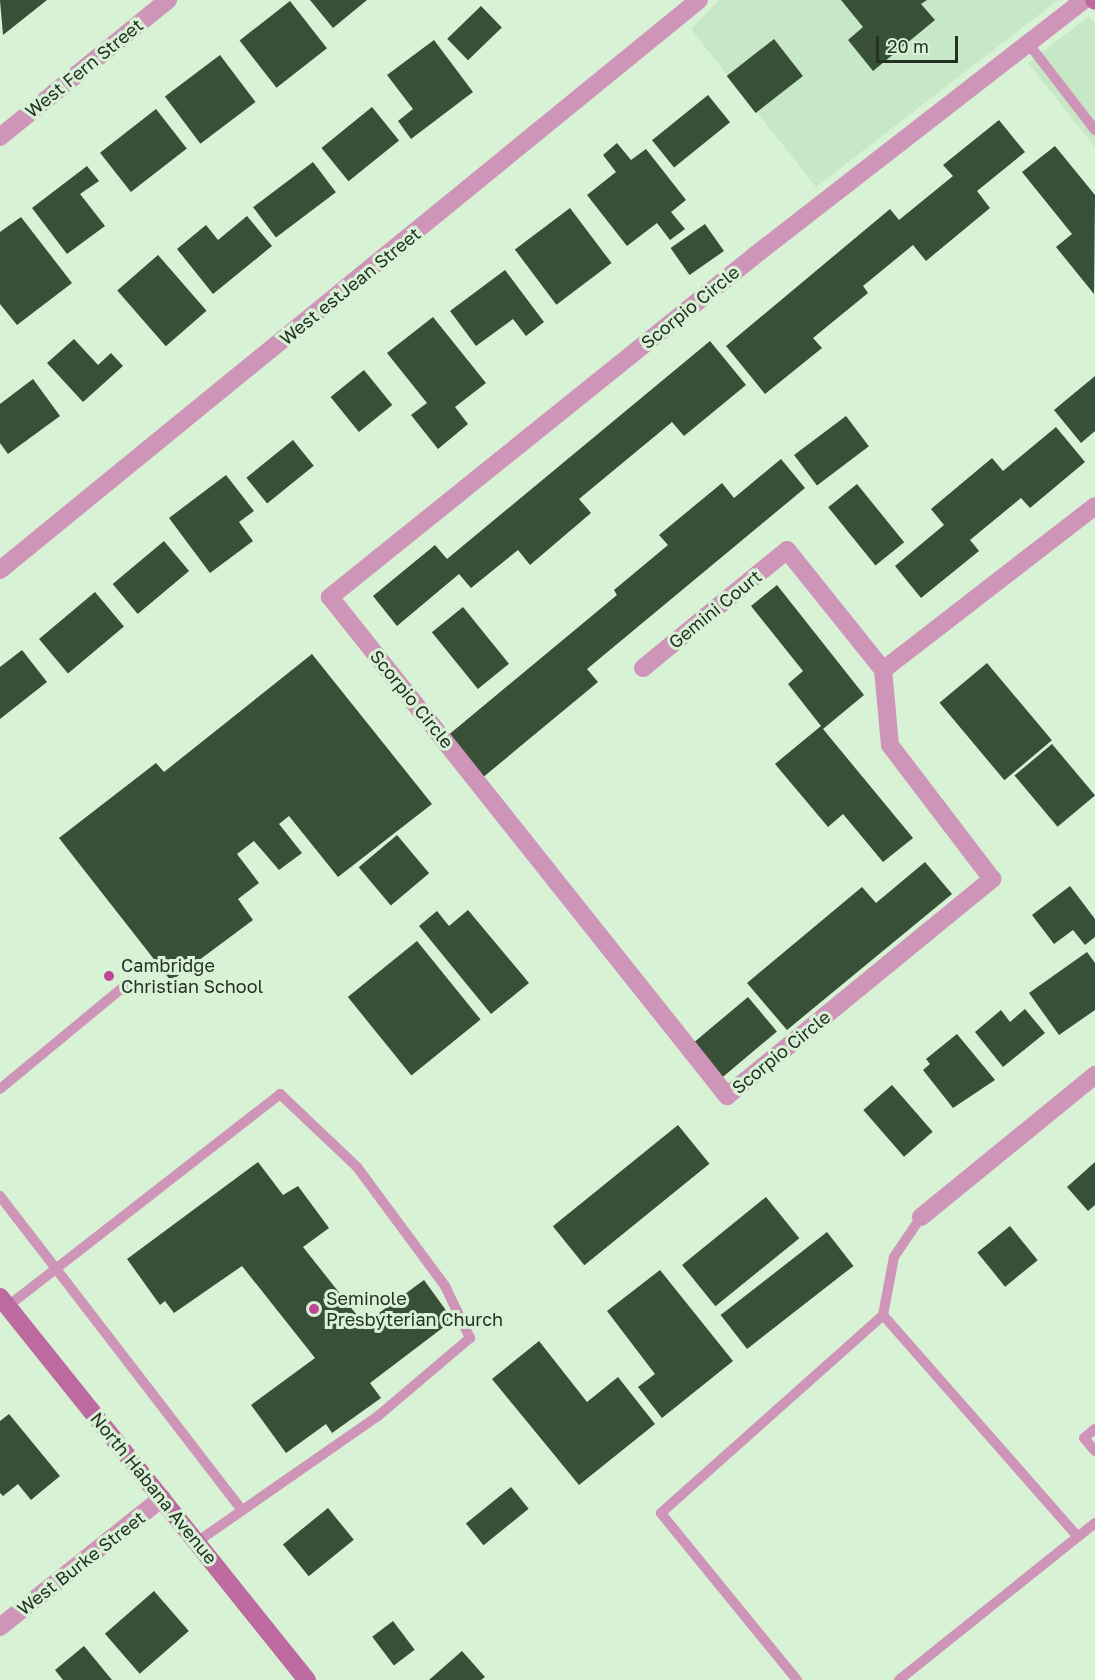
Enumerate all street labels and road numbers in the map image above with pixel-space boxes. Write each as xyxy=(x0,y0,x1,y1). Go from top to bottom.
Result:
street label: West Fern Street xyxy=(21,14,147,122)
street label: West estJean Street xyxy=(275,223,425,349)
street label: Scorpio Circle xyxy=(637,261,743,353)
street label: Gemini Court xyxy=(664,565,766,653)
street label: Scorpio Circle xyxy=(366,646,458,752)
street label: Scorpio Circle xyxy=(728,1006,834,1098)
street label: North Habana Avenue xyxy=(86,1408,222,1568)
street label: West Burke Street xyxy=(13,1506,149,1620)

